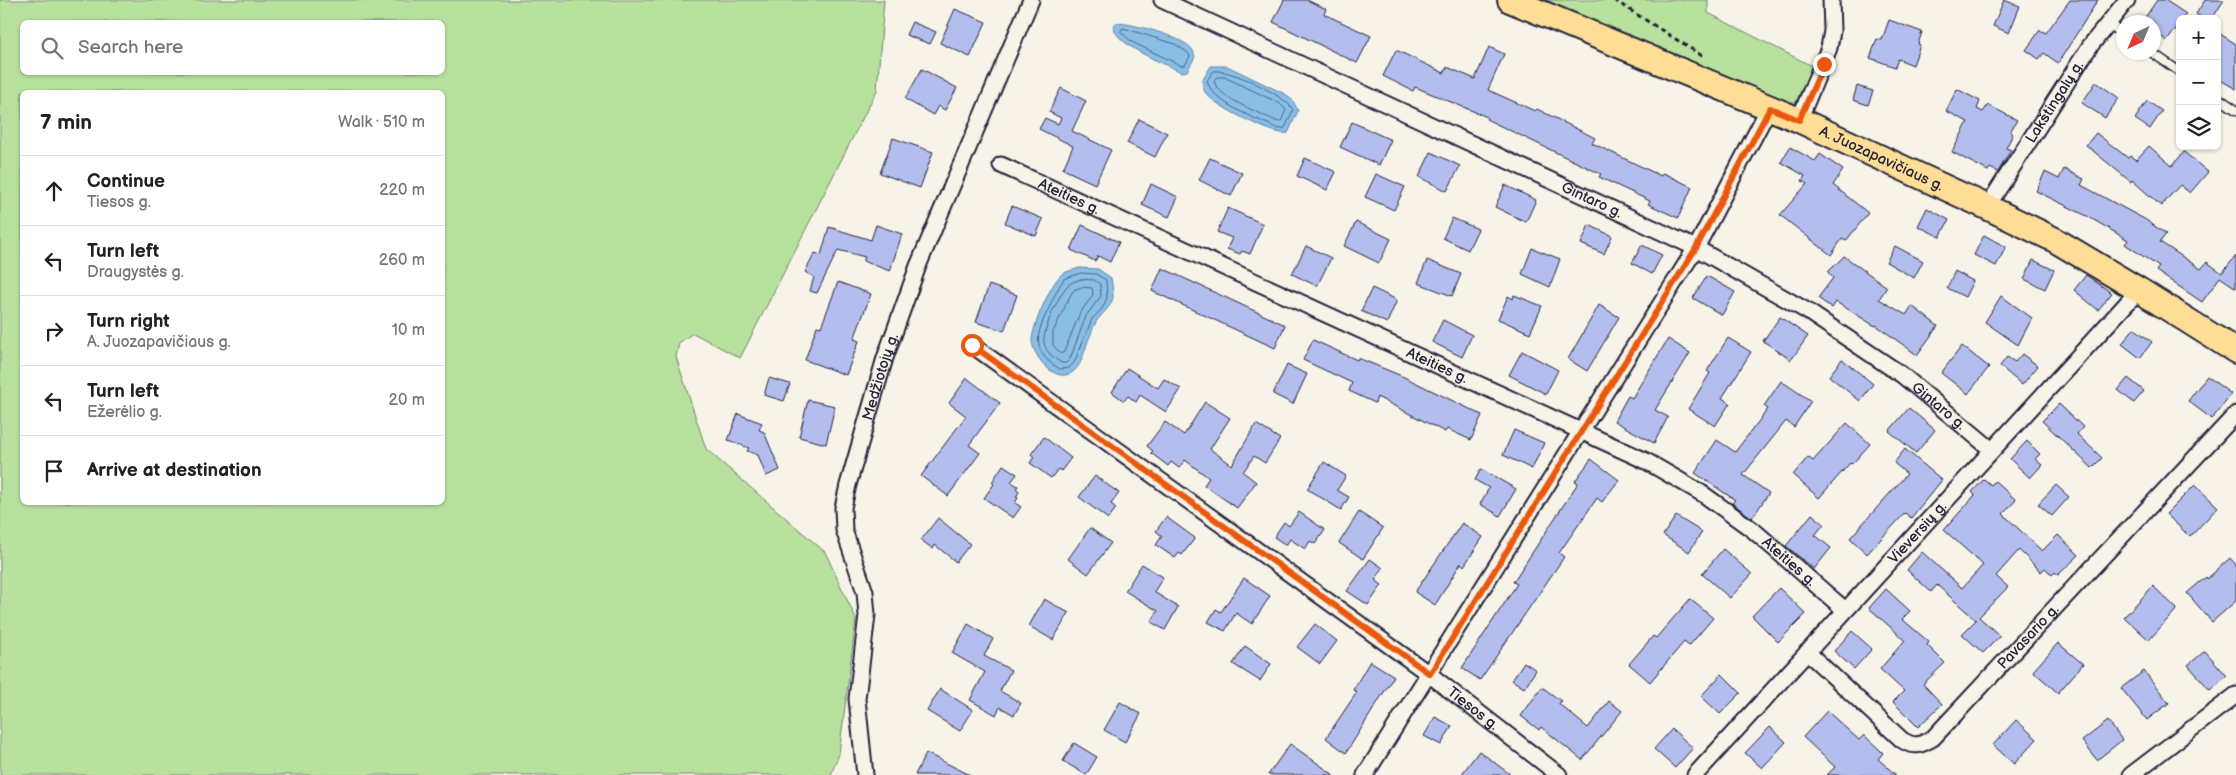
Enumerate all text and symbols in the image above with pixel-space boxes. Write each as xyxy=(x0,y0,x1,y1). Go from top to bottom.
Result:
north arrow xyxy=(2116,15,2161,60)
map controls xyxy=(2176,15,2221,150)
button: + xyxy=(2176,15,2221,60)
search box xyxy=(20,20,445,75)
icon: search xyxy=(38,34,66,62)
text: Search here xyxy=(78,36,183,59)
route end xyxy=(1813,53,1836,76)
street label: Lakštingalų g. xyxy=(2021,57,2088,147)
button: − xyxy=(2176,60,2221,105)
button: layers xyxy=(2176,105,2221,150)
text: 7 min xyxy=(40,110,92,135)
text: Walk · 510 m xyxy=(338,113,425,132)
street label: A. Juozapavičiaus g. xyxy=(1816,122,1947,196)
text: Continue xyxy=(87,170,165,193)
street label: Ateities g. xyxy=(1035,174,1103,219)
icon: ahead xyxy=(40,177,68,205)
street label: Gintaro g. xyxy=(1558,178,1625,222)
text: 220 m xyxy=(379,181,425,200)
text: Tiesos g. xyxy=(87,193,151,212)
text: Turn left xyxy=(87,240,159,263)
icon: left xyxy=(40,247,68,275)
text: 260 m xyxy=(379,251,425,270)
text: Draugystės g. xyxy=(87,263,184,282)
text: Turn right xyxy=(87,310,170,333)
icon: right xyxy=(40,317,68,345)
text: 10 m xyxy=(392,321,425,340)
street label: Medžiotojų g. xyxy=(858,331,903,423)
text: A. Juozapavičiaus g. xyxy=(87,333,231,352)
route start xyxy=(961,334,984,357)
street label: Ateities g. xyxy=(1403,343,1471,388)
street label: Gintaro g. xyxy=(1907,378,1970,434)
text: Turn left xyxy=(87,380,159,403)
icon: left xyxy=(40,387,68,415)
text: 20 m xyxy=(389,391,425,410)
text: Ežerėlio g. xyxy=(87,403,162,422)
icon: arrive xyxy=(40,457,68,485)
text: Arrive at destination xyxy=(87,459,262,482)
street label: Vieversių g. xyxy=(1884,497,1951,568)
street label: Ateities g. xyxy=(1758,533,1820,591)
street label: Pavasario g. xyxy=(1993,600,2063,673)
street label: Tiesos g. xyxy=(1443,683,1502,735)

